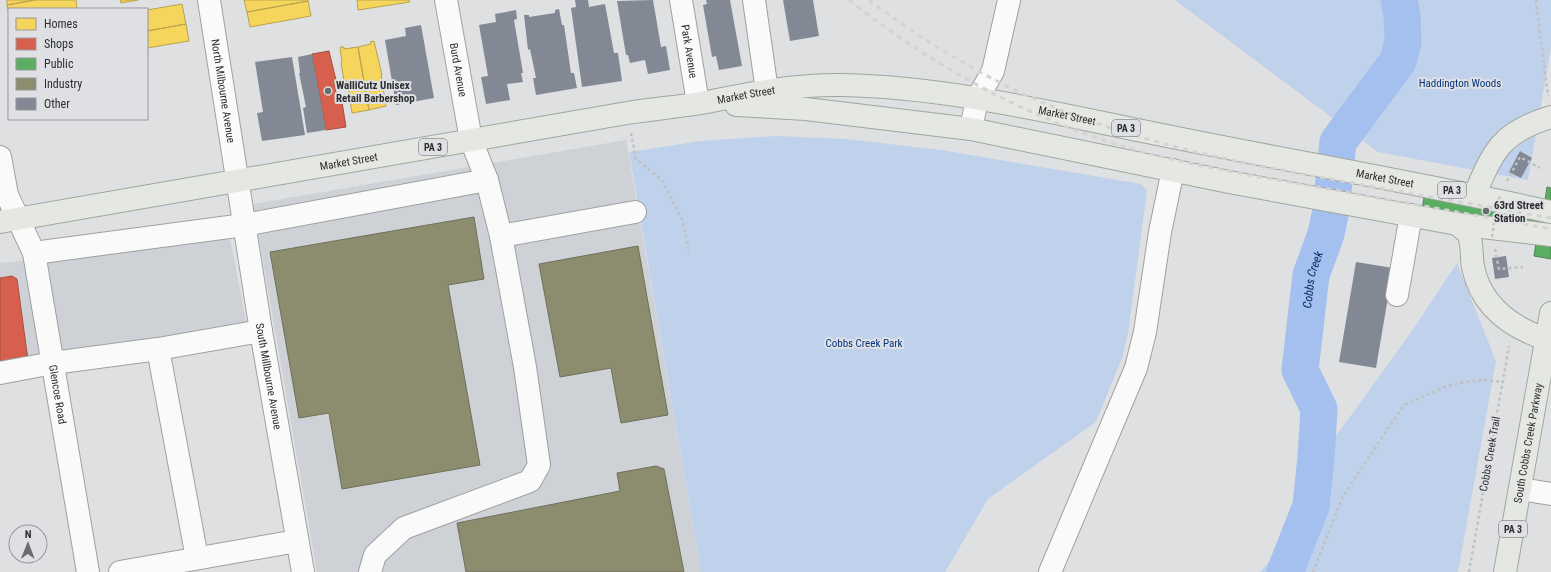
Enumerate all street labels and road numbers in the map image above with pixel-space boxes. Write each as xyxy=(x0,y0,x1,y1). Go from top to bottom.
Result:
street label: Park Avenue xyxy=(679,24,700,79)
street label: North Milbourne Avenue xyxy=(209,38,238,144)
street label: Burd Avenue xyxy=(447,42,470,98)
street label: Market Street xyxy=(716,83,776,106)
street label: Market Street xyxy=(1037,103,1097,128)
road number: PA 3 xyxy=(1112,120,1140,136)
road number: PA 3 xyxy=(419,139,447,155)
street label: Market Street xyxy=(319,150,379,173)
street label: Market Street xyxy=(1355,166,1415,190)
road number: PA 3 xyxy=(1438,182,1466,198)
street label: South Millbourne Avenue xyxy=(253,322,285,431)
street label: Glencoe Road xyxy=(47,364,69,425)
street label: South Cobbs Creek Parkway xyxy=(1511,382,1545,504)
street label: Cobbs Creek Trail xyxy=(1477,415,1503,493)
road number: PA 3 xyxy=(1499,521,1527,537)

